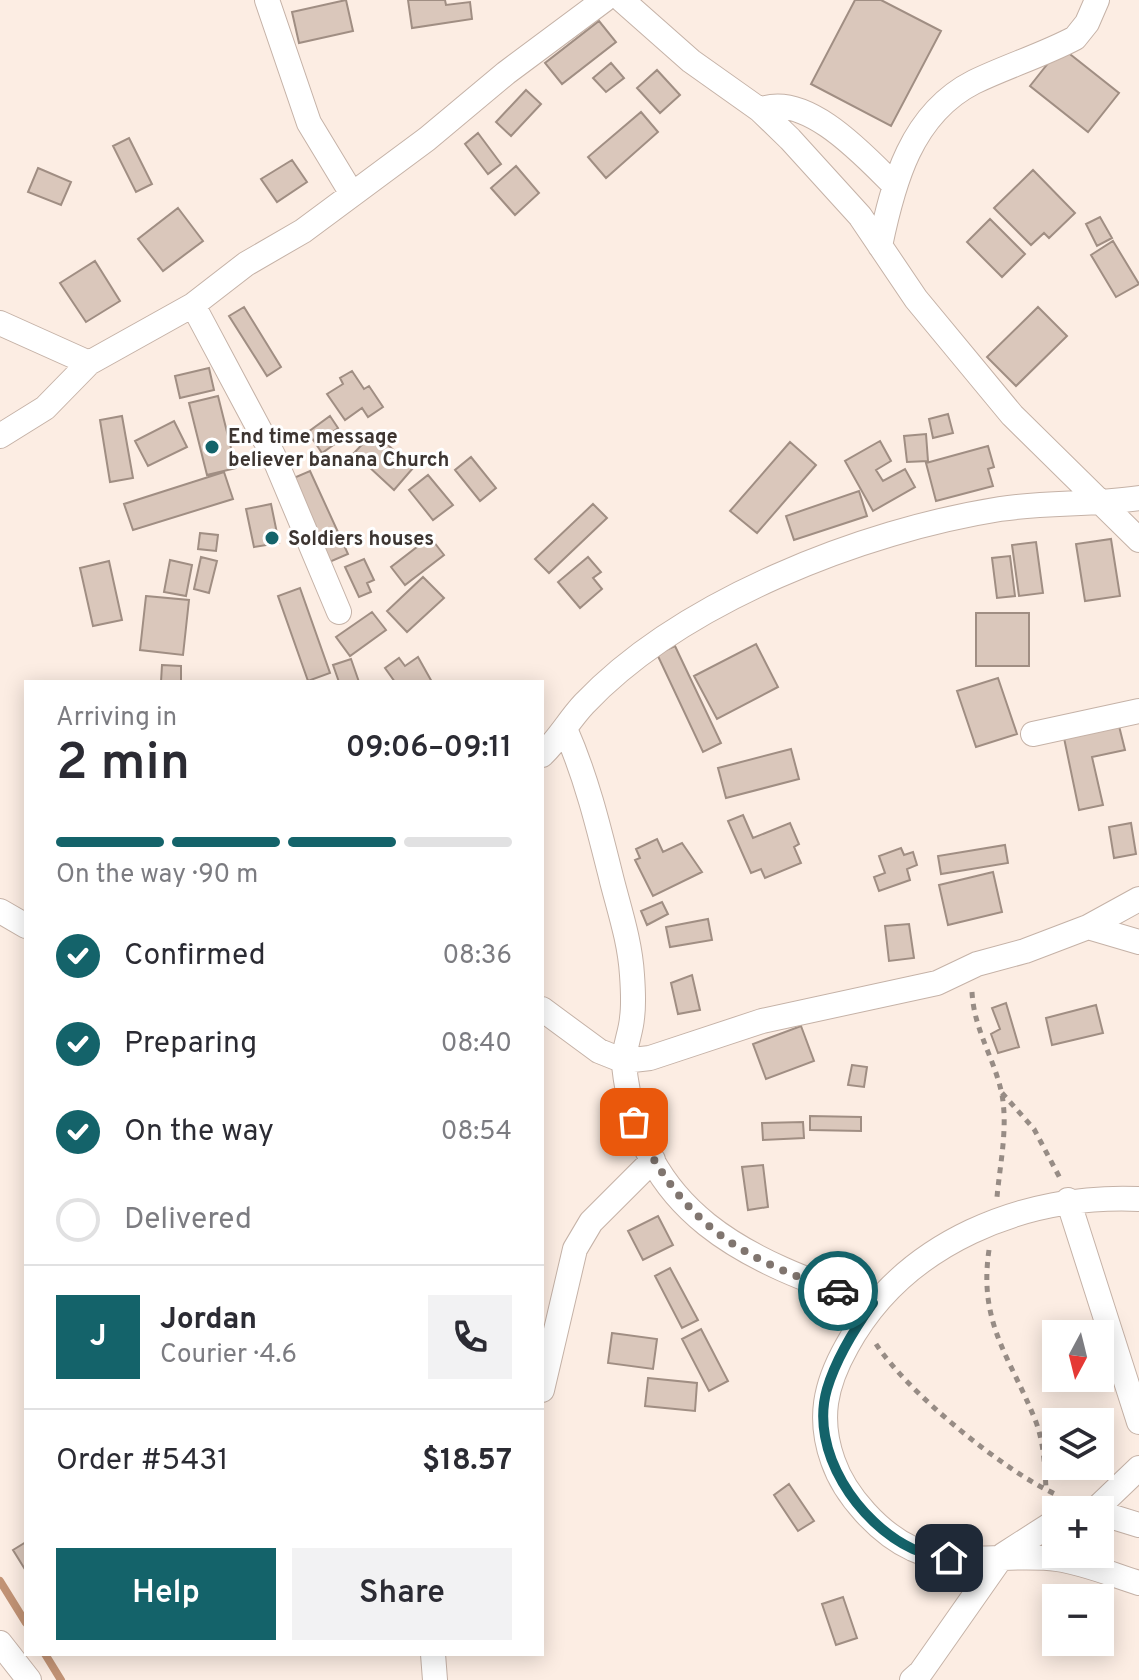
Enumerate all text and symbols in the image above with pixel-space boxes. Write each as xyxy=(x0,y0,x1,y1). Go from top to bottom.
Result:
place label: End time message believer banana Church xyxy=(228,425,449,474)
marker: End time message believer banana Church xyxy=(203,438,221,456)
place label: Soldiers houses xyxy=(288,527,434,553)
marker: Soldiers houses xyxy=(263,529,281,547)
text: Arriving in xyxy=(56,702,177,735)
text: 09:06–09:11 xyxy=(346,730,512,767)
text: 2 min xyxy=(56,732,190,798)
text: On the way · 90 m xyxy=(56,859,258,892)
icon: check xyxy=(56,934,100,978)
text: Confirmed xyxy=(124,938,266,975)
text: 08:36 xyxy=(442,940,512,973)
icon: check xyxy=(56,1022,100,1066)
text: Preparing xyxy=(124,1026,257,1063)
text: 08:40 xyxy=(441,1028,512,1061)
pin xyxy=(600,1088,668,1156)
icon: bag xyxy=(612,1100,656,1144)
icon: check xyxy=(56,1110,100,1154)
text: On the way xyxy=(124,1114,274,1151)
text: 08:54 xyxy=(441,1116,512,1149)
text: Delivered xyxy=(124,1202,252,1239)
courier xyxy=(798,1251,878,1331)
icon: car xyxy=(816,1269,860,1313)
button: phone xyxy=(428,1295,512,1379)
text: Jordan xyxy=(160,1302,257,1339)
text: J xyxy=(90,1319,106,1356)
north arrow xyxy=(1042,1320,1114,1392)
map controls xyxy=(1042,1320,1114,1656)
text: Courier · 4.6 xyxy=(160,1339,297,1372)
button: layers xyxy=(1042,1408,1114,1480)
text: Order #5431 xyxy=(56,1443,229,1480)
text: $18.57 xyxy=(422,1443,512,1480)
button: + xyxy=(1042,1496,1114,1568)
pin xyxy=(915,1524,983,1592)
icon: home xyxy=(927,1536,971,1580)
button: Help xyxy=(56,1548,276,1640)
button: Share xyxy=(292,1548,512,1640)
button: − xyxy=(1042,1584,1114,1656)

